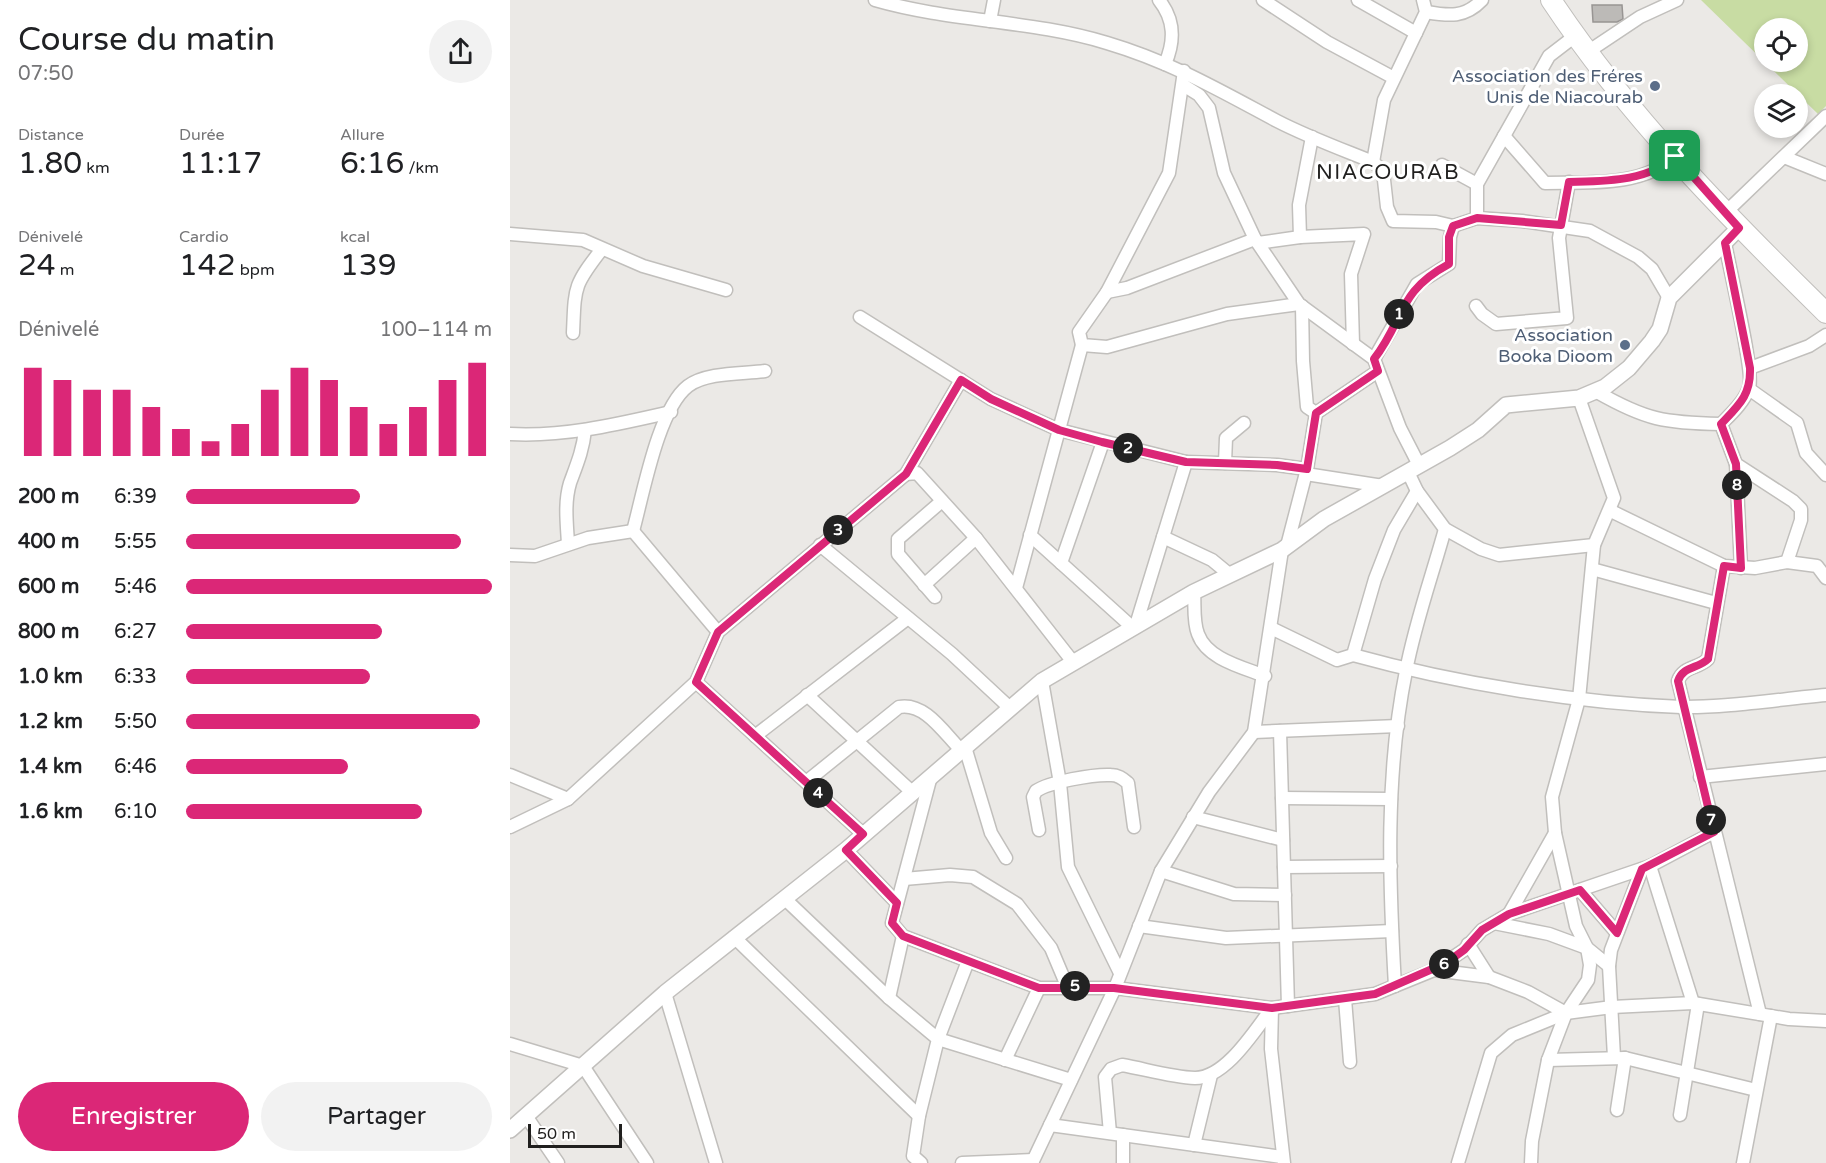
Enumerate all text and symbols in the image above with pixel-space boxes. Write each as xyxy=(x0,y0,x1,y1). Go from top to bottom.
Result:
map controls xyxy=(1754,18,1808,138)
button: locate xyxy=(1754,18,1808,72)
text: Course du matin xyxy=(18,20,275,59)
button: share xyxy=(429,20,492,83)
text: 07:50 xyxy=(18,62,73,86)
place label: Association des Fréres Unis de Niacourab xyxy=(1452,65,1643,108)
marker: Association des Fréres Unis de Niacourab xyxy=(1648,79,1662,93)
button: layers xyxy=(1754,84,1808,138)
text: Distance xyxy=(18,125,84,145)
text: Durée xyxy=(179,125,225,145)
text: Allure xyxy=(340,125,385,145)
pin xyxy=(1649,130,1700,181)
icon: arrive xyxy=(1658,139,1691,172)
text: 1.80 xyxy=(18,145,82,182)
text: 11:17 xyxy=(179,145,262,182)
text: 6:16 xyxy=(340,145,404,182)
text: km xyxy=(82,158,110,178)
text: /km xyxy=(404,158,439,178)
district label: NIACOURAB xyxy=(1316,160,1460,185)
text: Dénivelé xyxy=(18,227,83,247)
text: Cardio xyxy=(179,227,229,247)
text: kcal xyxy=(340,227,370,247)
text: 24 xyxy=(18,247,56,284)
text: 142 xyxy=(179,247,236,284)
text: 139 xyxy=(340,247,397,284)
text: m xyxy=(56,260,75,280)
text: bpm xyxy=(236,260,275,280)
pin: 1 xyxy=(1384,299,1414,329)
text: 1 xyxy=(1394,304,1404,324)
text: Dénivelé xyxy=(18,318,99,342)
text: 100–114 m xyxy=(379,318,492,342)
place label: Association Booka Dioom xyxy=(1498,324,1613,367)
marker: Association Booka Dioom xyxy=(1618,338,1632,352)
pin: 2 xyxy=(1113,433,1143,463)
text: 2 xyxy=(1123,438,1133,458)
pin: 8 xyxy=(1722,470,1752,500)
text: 8 xyxy=(1732,475,1742,495)
text: 200 m xyxy=(18,485,79,509)
text: 6:39 xyxy=(114,485,157,509)
pin: 3 xyxy=(823,515,853,545)
text: 3 xyxy=(833,520,843,540)
text: 400 m xyxy=(18,530,79,554)
text: 5:55 xyxy=(114,530,157,554)
text: 600 m xyxy=(18,575,79,599)
text: 5:46 xyxy=(114,575,157,599)
text: 800 m xyxy=(18,620,79,644)
text: 6:27 xyxy=(114,620,157,644)
text: 1.0 km xyxy=(18,665,83,689)
text: 6:33 xyxy=(114,665,157,689)
text: 1.2 km xyxy=(18,710,83,734)
text: 5:50 xyxy=(114,710,157,734)
text: 1.4 km xyxy=(18,755,82,779)
text: 6:46 xyxy=(114,755,157,779)
pin: 4 xyxy=(803,778,833,808)
text: 4 xyxy=(813,783,823,803)
text: 1.6 km xyxy=(18,800,83,824)
text: 6:10 xyxy=(114,800,157,824)
pin: 7 xyxy=(1696,805,1726,835)
text: 7 xyxy=(1706,810,1716,830)
pin: 6 xyxy=(1429,949,1459,979)
text: 6 xyxy=(1439,954,1449,974)
pin: 5 xyxy=(1060,971,1090,1001)
text: 5 xyxy=(1070,976,1080,996)
button: Enregistrer xyxy=(18,1082,249,1151)
button: Partager xyxy=(261,1082,492,1151)
scale bar xyxy=(528,1121,622,1148)
text: 50 m xyxy=(537,1124,576,1144)

